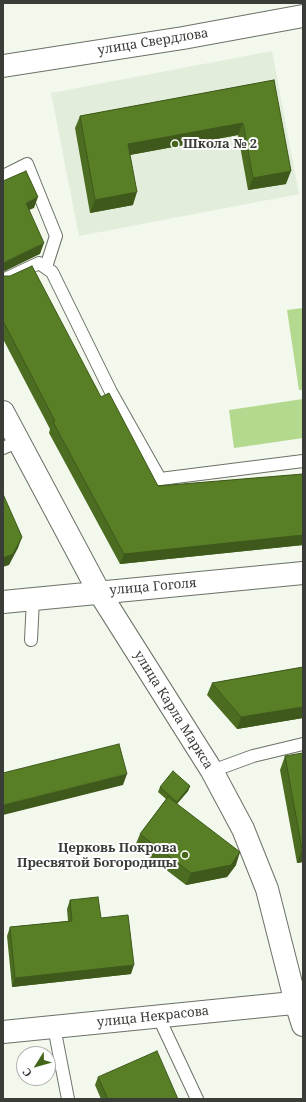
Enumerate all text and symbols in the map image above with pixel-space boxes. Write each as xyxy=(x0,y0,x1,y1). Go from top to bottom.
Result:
street label: улица Свердлова xyxy=(96,26,210,58)
place label: Школа № 2 xyxy=(183,136,257,152)
marker: Школа № 2 xyxy=(170,139,180,149)
street label: улица Гоголя xyxy=(109,575,197,599)
street label: улица Карла Маркса xyxy=(130,648,216,772)
place label: Церковь Покрова Пресвятой Богородицы xyxy=(17,840,177,871)
marker: Церковь Покрова Пресвятой Богородицы xyxy=(180,850,190,860)
street label: улица Некрасова xyxy=(96,1003,210,1031)
north arrow xyxy=(16,1046,56,1086)
text: С xyxy=(19,1066,35,1080)

